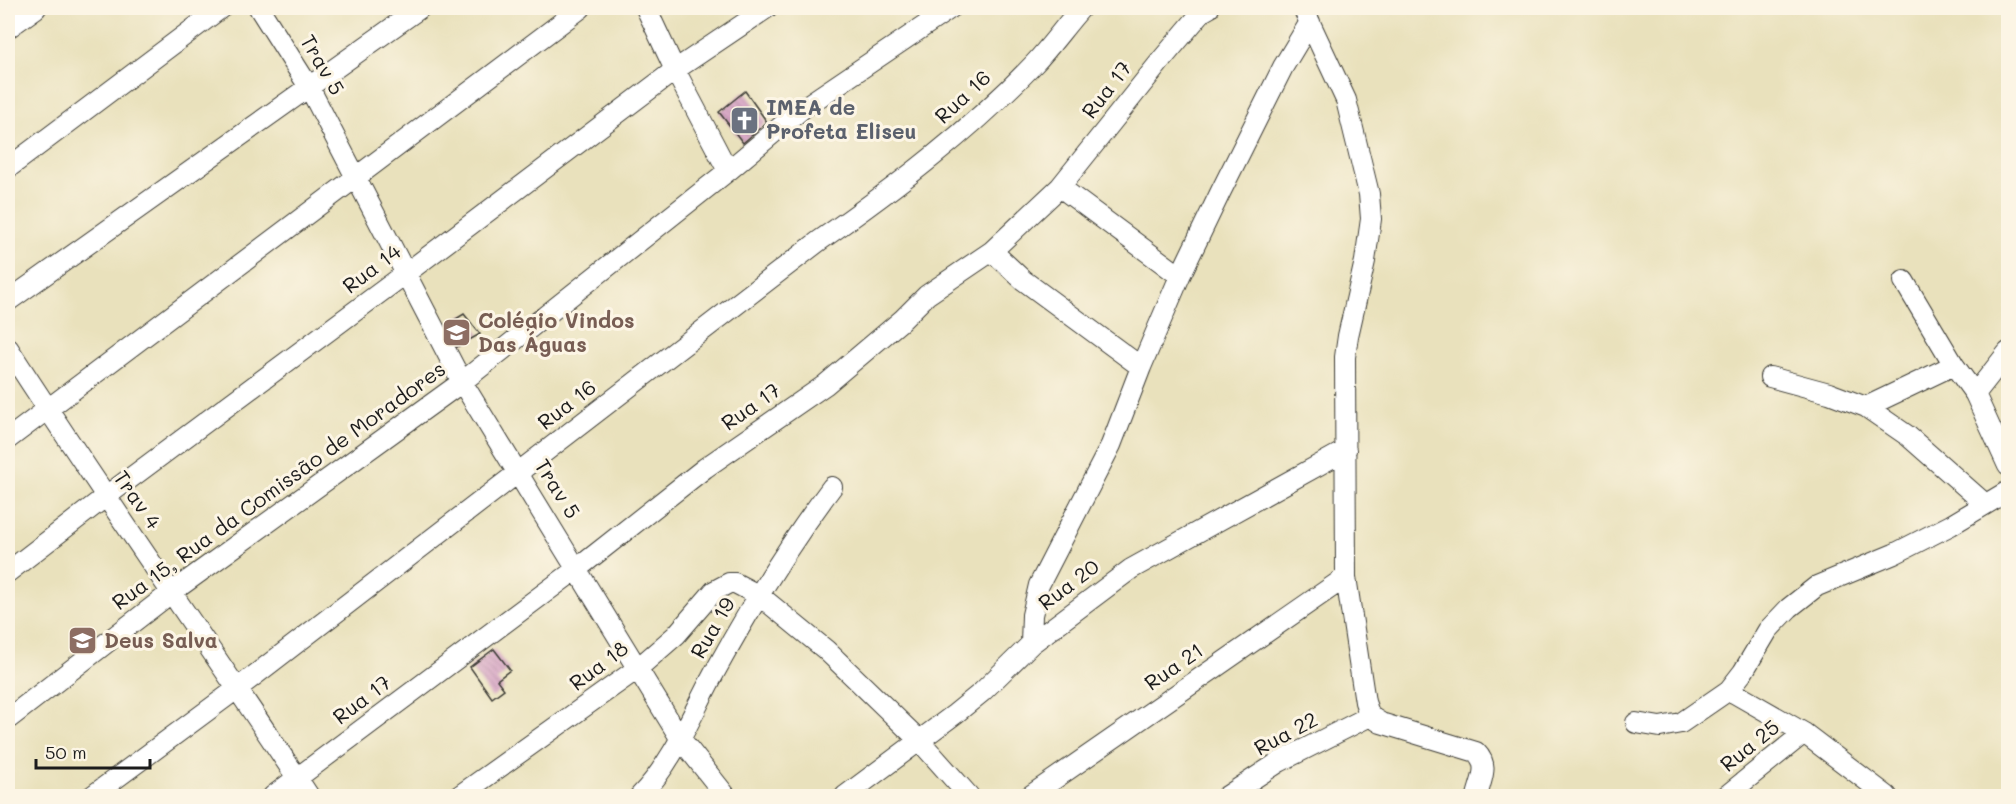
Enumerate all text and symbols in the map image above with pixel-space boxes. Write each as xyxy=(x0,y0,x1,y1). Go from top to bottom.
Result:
street label: Trav 5 xyxy=(295,29,351,99)
street label: Rua 17 xyxy=(1075,55,1137,123)
street label: Rua 16 xyxy=(928,63,996,129)
place label: IMEA de Profeta Eliseu xyxy=(766,93,917,144)
church icon: IMEA de Profeta Eliseu xyxy=(729,104,761,136)
street label: Rua 14 xyxy=(336,237,406,299)
place label: Colégio Vindos Das Águas xyxy=(478,306,635,357)
school or university icon: Colégio Vindos Das Águas xyxy=(441,317,473,349)
street label: Rua 15, Rua da Comissão de Moradores xyxy=(106,355,450,615)
street label: Rua 16 xyxy=(531,373,601,435)
street label: Rua 17 xyxy=(715,376,785,436)
street label: Trav 5 xyxy=(529,453,587,523)
street label: Trav 4 xyxy=(108,465,168,534)
street label: Rua 20 xyxy=(1032,552,1104,615)
street label: Rua 19 xyxy=(683,592,740,663)
school or university icon: Deus Salva xyxy=(67,625,99,657)
place label: Deus Salva xyxy=(104,626,218,653)
street label: Rua 18 xyxy=(563,634,633,696)
street label: Rua 21 xyxy=(1138,636,1208,696)
street label: Rua 17 xyxy=(327,668,396,729)
street label: Rua 22 xyxy=(1249,705,1322,761)
street label: Rua 25 xyxy=(1714,713,1784,777)
scale bar xyxy=(36,732,150,770)
text: 50 m xyxy=(45,740,87,764)

